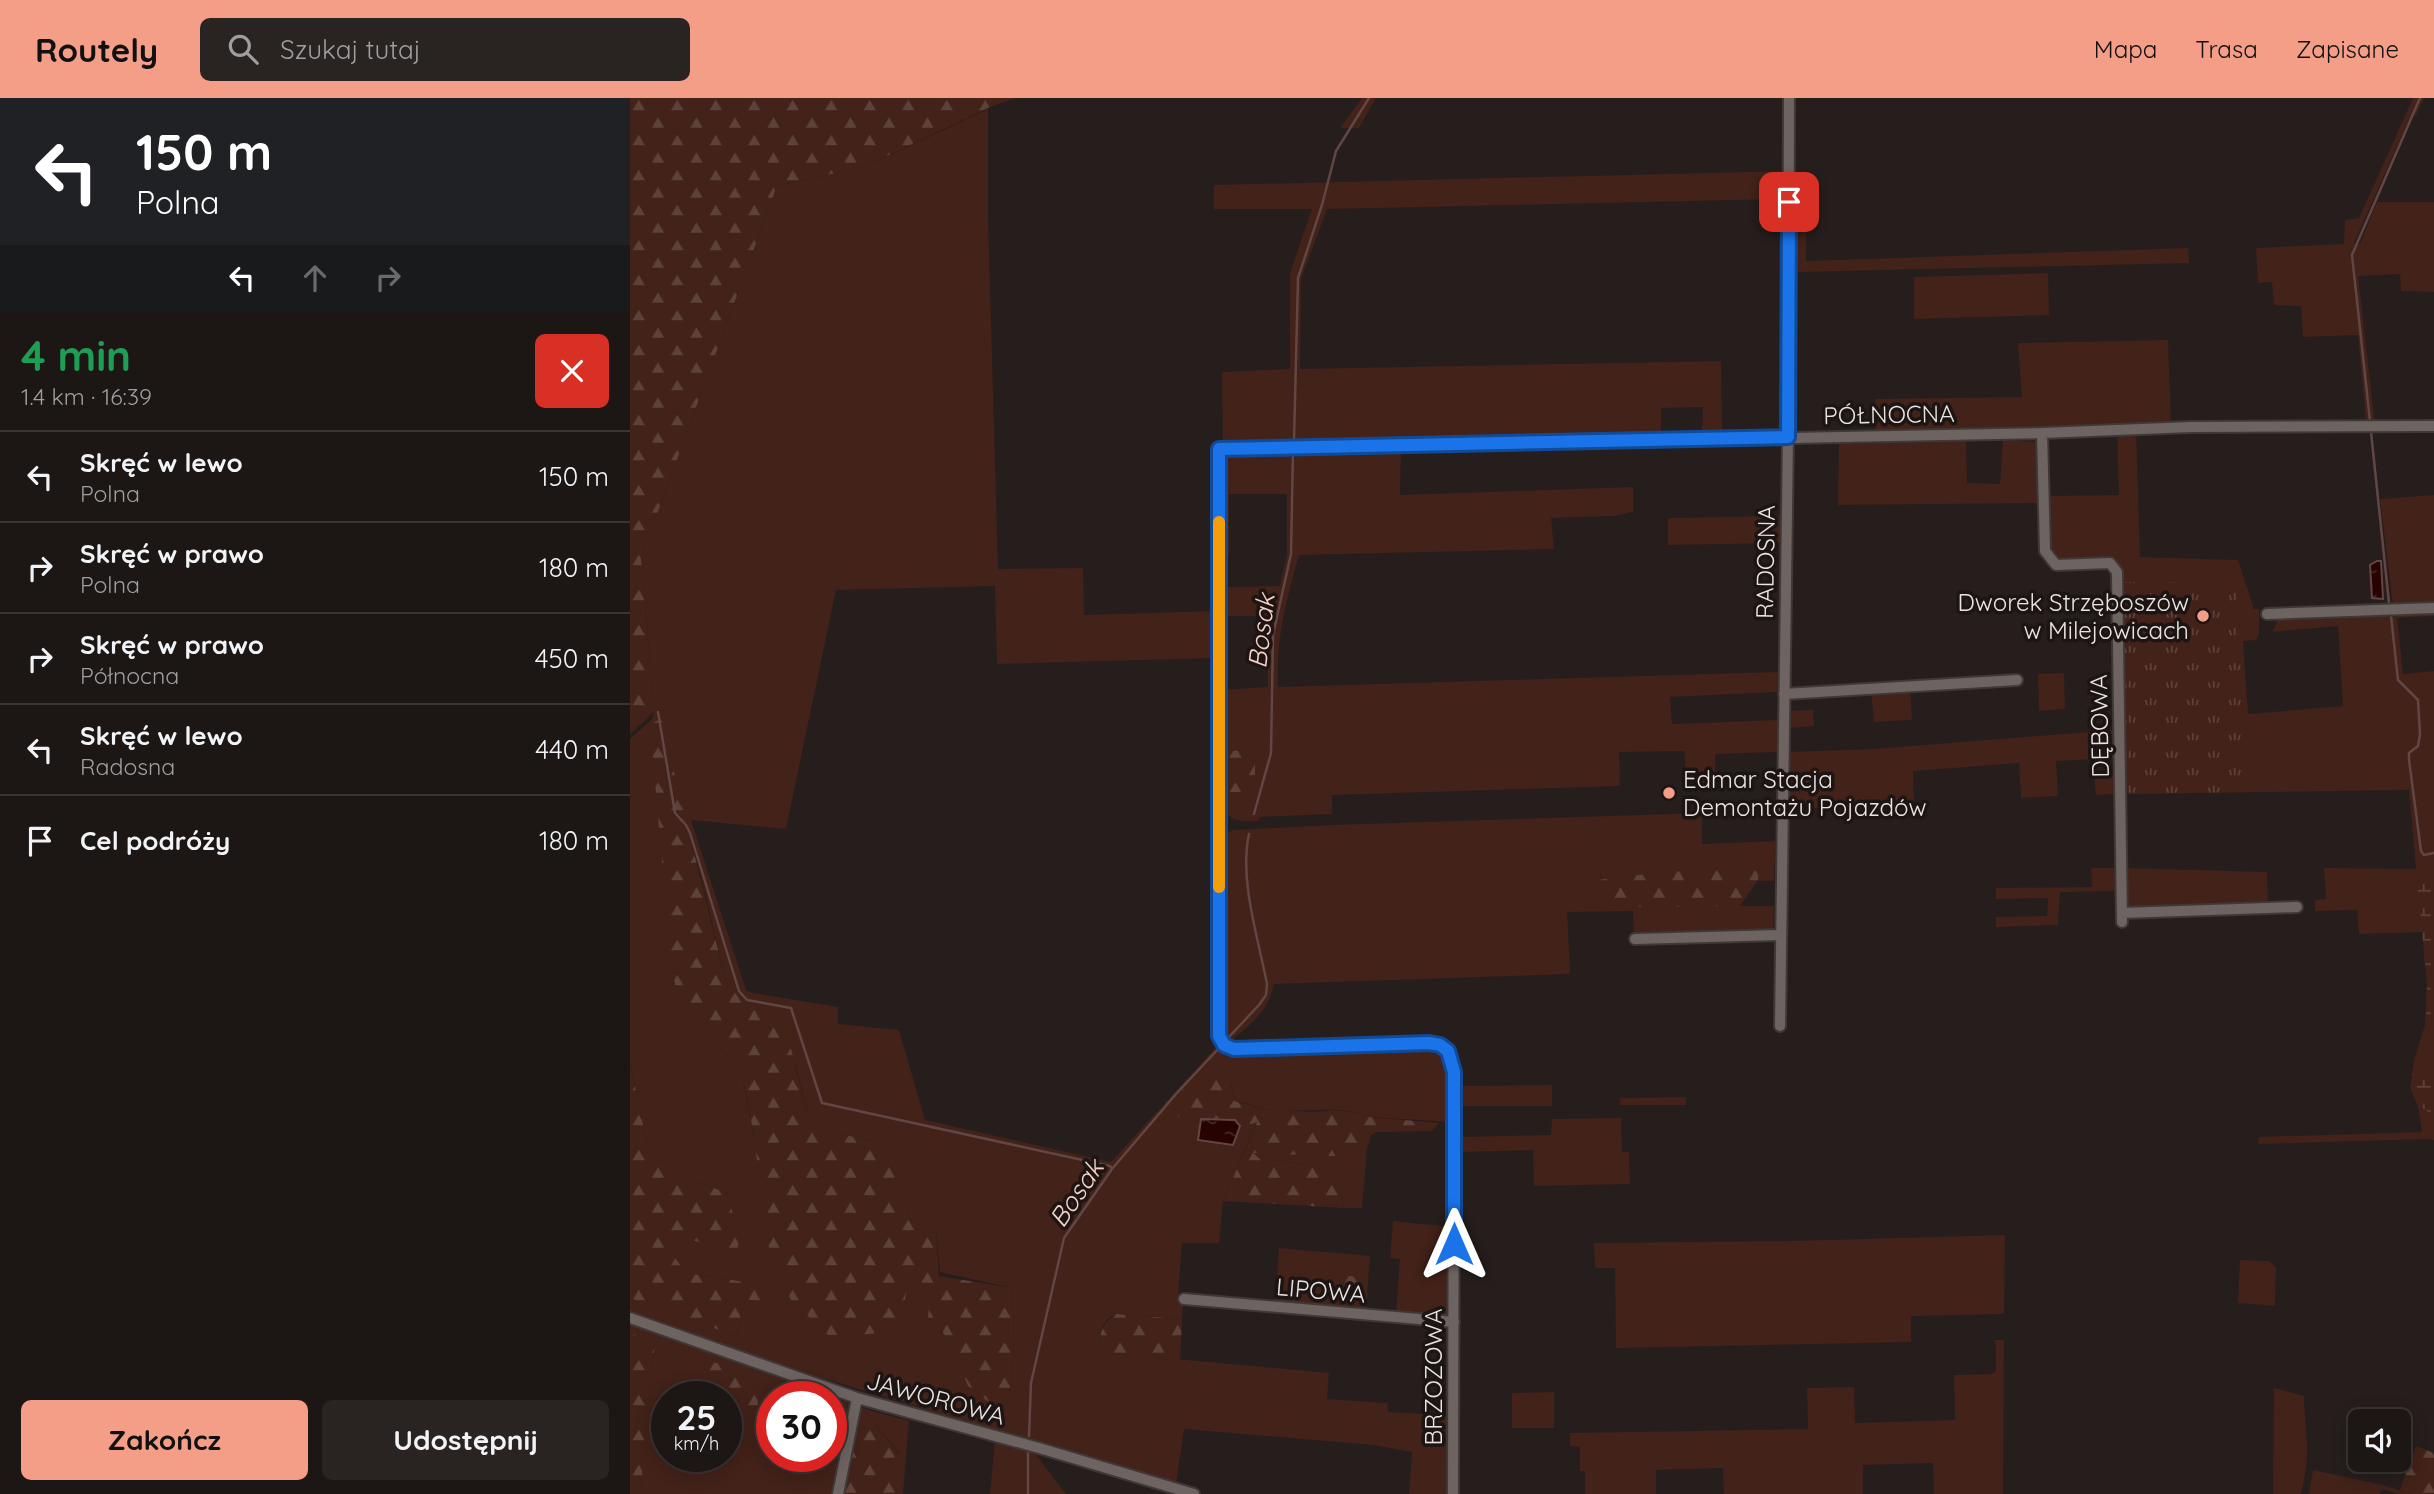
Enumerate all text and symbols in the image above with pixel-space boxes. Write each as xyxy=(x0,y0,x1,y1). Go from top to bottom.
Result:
search box xyxy=(200,18,690,81)
text: Routely xyxy=(35,29,158,70)
icon: search xyxy=(224,30,262,68)
text: Szukaj tutaj xyxy=(280,33,421,66)
text: Mapa xyxy=(2094,34,2157,64)
text: Trasa xyxy=(2195,34,2258,64)
text: Zapisane xyxy=(2296,34,2399,64)
text: 150 m xyxy=(136,121,272,182)
icon: left xyxy=(21,126,112,217)
pin xyxy=(1759,172,1819,232)
text: Polna xyxy=(136,182,219,222)
icon: arrive xyxy=(1770,183,1808,221)
icon: left xyxy=(223,259,261,297)
icon: ahead xyxy=(296,259,334,297)
icon: right xyxy=(369,259,407,297)
text: 4 min xyxy=(21,329,131,382)
button: close xyxy=(535,334,609,408)
text: 1.4 km · 16:39 xyxy=(21,382,152,411)
street label: PÓŁNOCNA xyxy=(1823,398,1955,430)
text: Skręć w lewo xyxy=(80,446,243,479)
icon: left xyxy=(21,458,59,496)
text: 150 m xyxy=(539,460,609,493)
text: Polna xyxy=(80,479,140,508)
street label: RADOSNA xyxy=(1749,505,1781,619)
text: Skręć w prawo xyxy=(80,537,264,570)
icon: right xyxy=(21,549,59,587)
text: 180 m xyxy=(539,551,609,584)
text: Polna xyxy=(80,570,140,599)
place label: Dworek Strzęboszów w Milejowicach xyxy=(1958,587,2189,645)
water label: Bosak xyxy=(1240,590,1282,670)
marker: Dworek Strzęboszów w Milejowicach xyxy=(2195,608,2211,624)
text: Skręć w prawo xyxy=(80,628,264,661)
icon: right xyxy=(21,640,59,678)
text: 450 m xyxy=(535,642,609,675)
text: Północna xyxy=(80,661,179,690)
street label: DĘBOWA xyxy=(2083,674,2115,778)
text: Skręć w lewo xyxy=(80,719,243,752)
icon: left xyxy=(21,731,59,769)
text: 440 m xyxy=(535,733,609,766)
text: Radosna xyxy=(80,752,175,781)
place label: Edmar Stacja Demontażu Pojazdów xyxy=(1683,764,1927,822)
marker: Edmar Stacja Demontażu Pojazdów xyxy=(1661,785,1677,801)
icon: arrive xyxy=(21,822,59,860)
text: Cel podróży xyxy=(80,824,230,857)
text: 180 m xyxy=(539,824,609,857)
water label: Bosak xyxy=(1041,1151,1112,1233)
position arrow xyxy=(1417,1207,1491,1281)
street label: LIPOWA xyxy=(1275,1271,1367,1309)
street label: BRZOZOWA xyxy=(1418,1309,1448,1445)
street label: JAWOROWA xyxy=(863,1365,1009,1431)
speed limit sign: 30 xyxy=(756,1381,847,1472)
text: 25 xyxy=(676,1395,717,1439)
button: Zakończ xyxy=(21,1400,308,1480)
button: Udostępnij xyxy=(322,1400,609,1480)
map controls xyxy=(2348,1409,2411,1472)
button: sound xyxy=(2348,1409,2411,1472)
text: km/h xyxy=(674,1432,719,1455)

